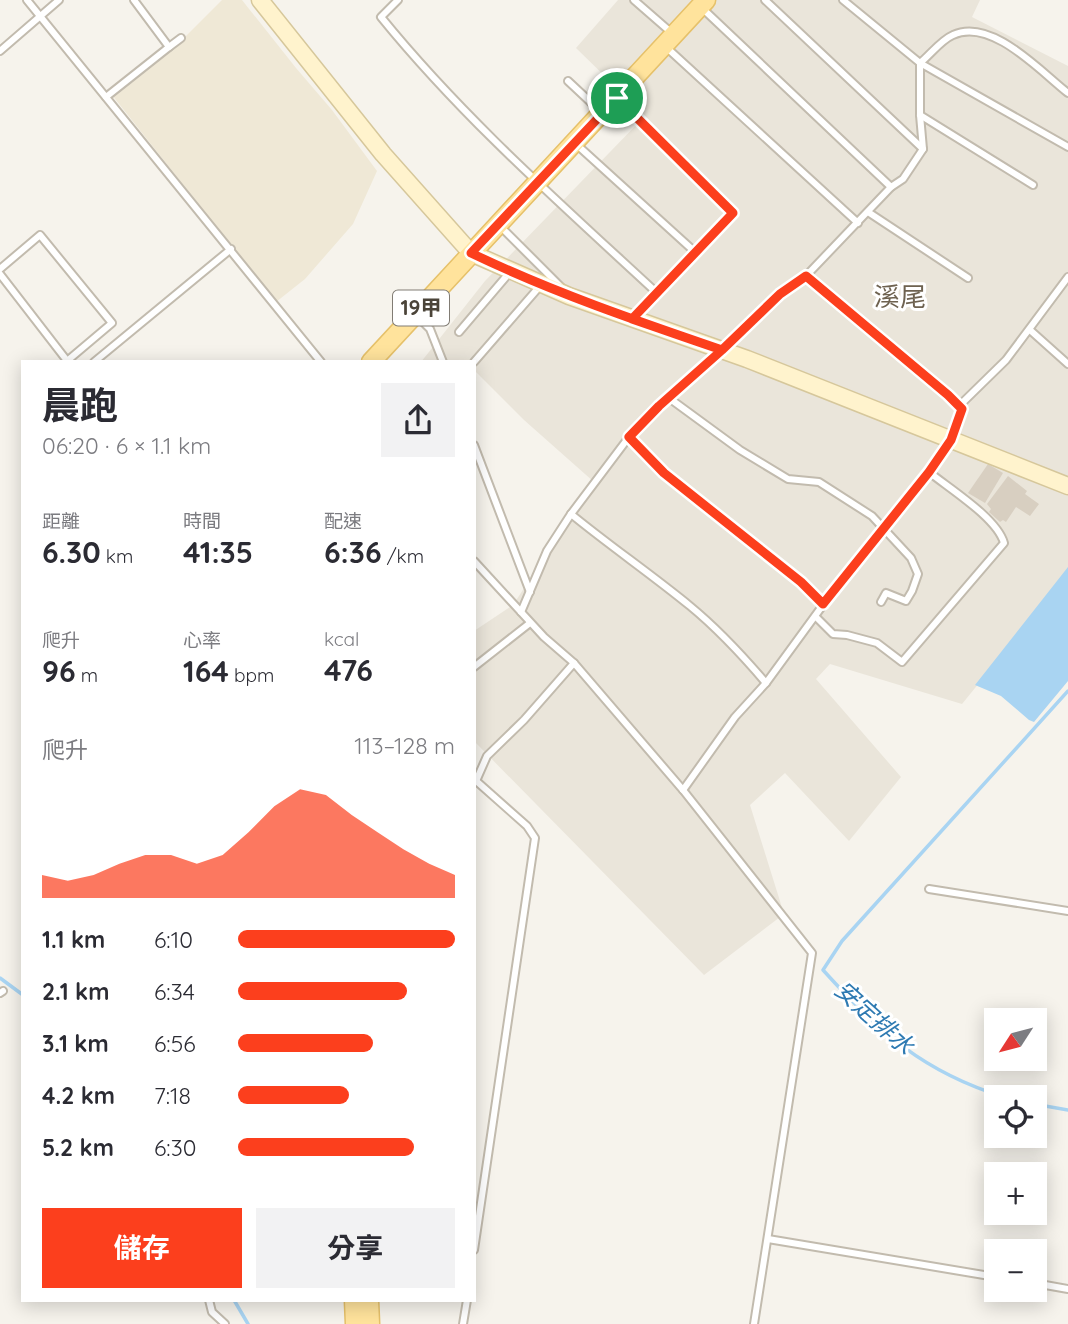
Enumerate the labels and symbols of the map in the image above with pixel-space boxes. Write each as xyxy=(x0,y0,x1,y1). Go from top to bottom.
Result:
pin xyxy=(587,68,647,128)
district label: 溪尾 xyxy=(874,280,926,313)
road number: 19甲 xyxy=(393,290,449,326)
water label: 安定排水 xyxy=(829,974,921,1061)
north arrow xyxy=(984,1008,1046,1071)

